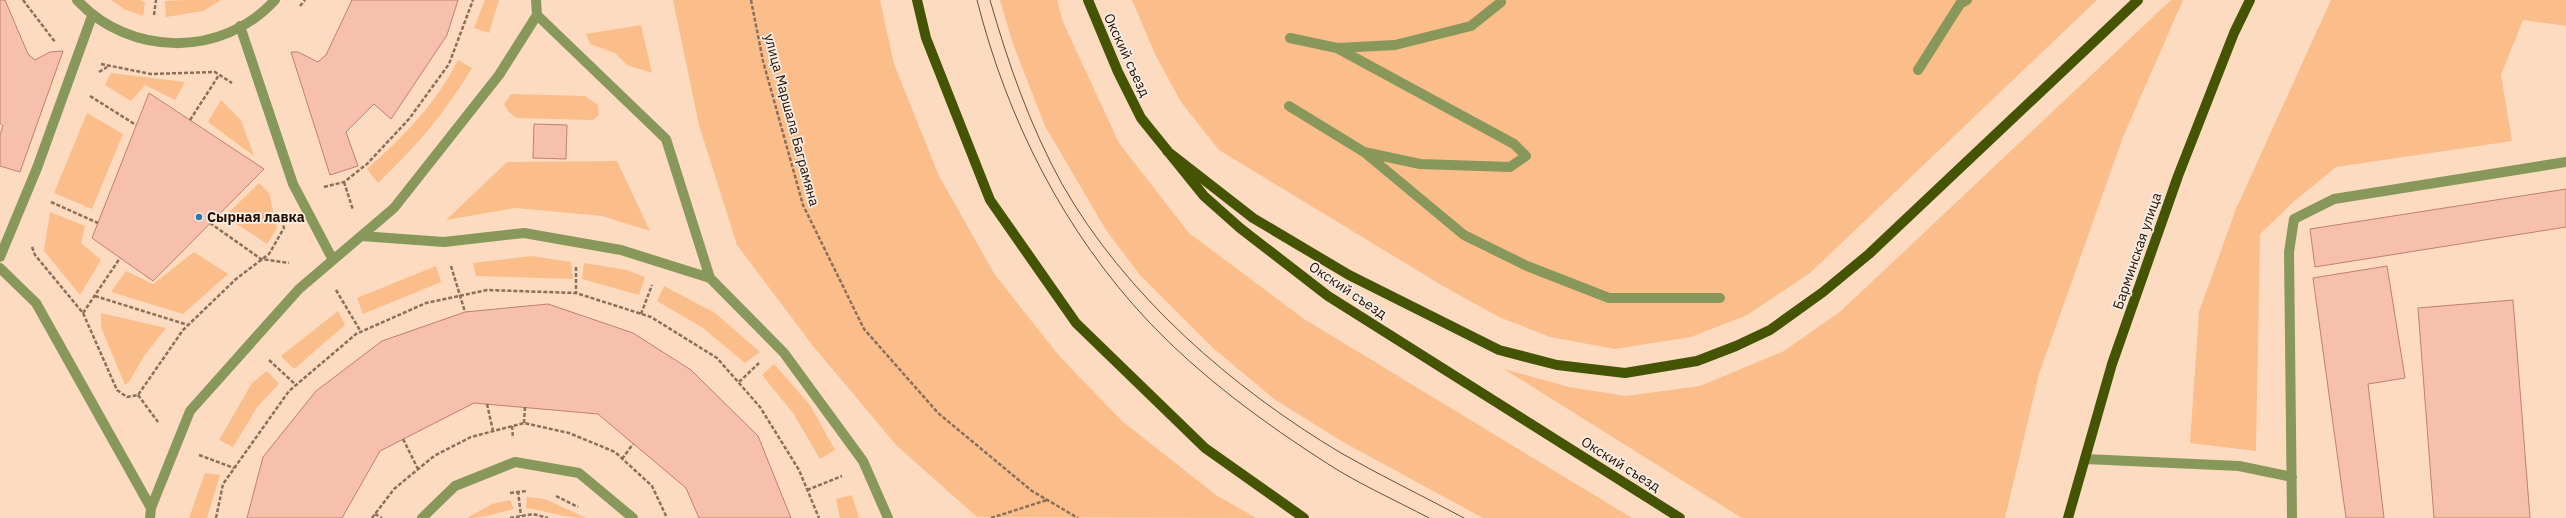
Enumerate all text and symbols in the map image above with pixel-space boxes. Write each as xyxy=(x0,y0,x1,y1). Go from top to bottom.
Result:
street label: Окский съезд xyxy=(1100,10,1154,100)
street label: улица Маршала Баграмяна xyxy=(760,32,824,209)
street label: Барминская улица xyxy=(2109,190,2166,312)
place label: Сырная лавка xyxy=(207,208,305,226)
marker: Сырная лавка xyxy=(194,212,204,222)
street label: Окский съезд xyxy=(1306,257,1390,323)
street label: Окский съезд xyxy=(1578,432,1664,496)

